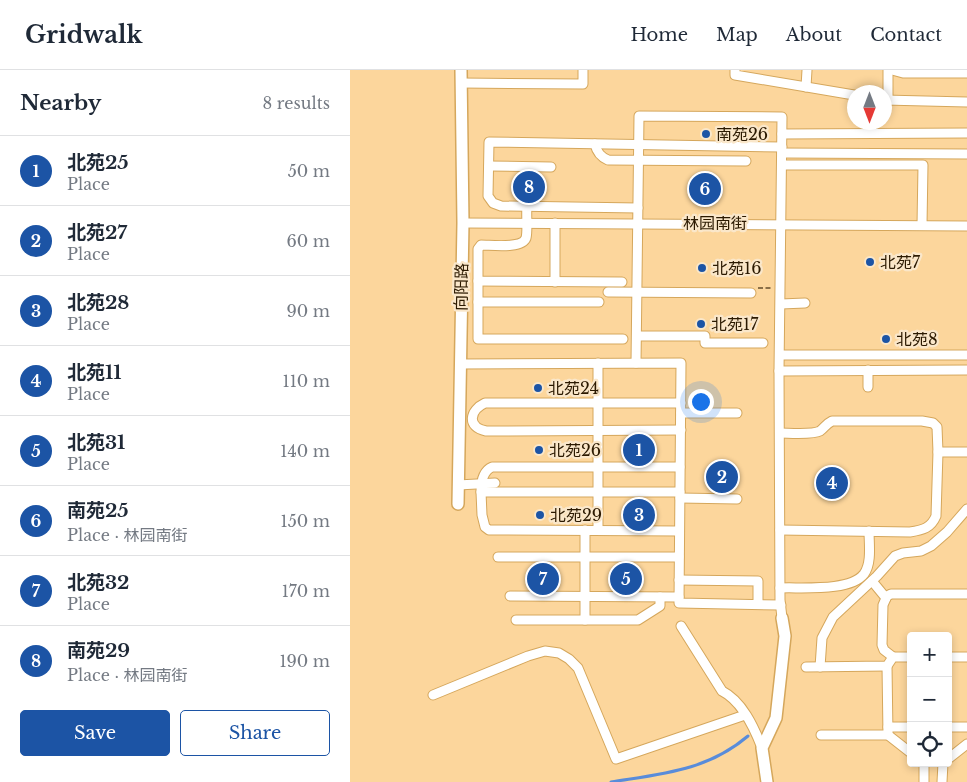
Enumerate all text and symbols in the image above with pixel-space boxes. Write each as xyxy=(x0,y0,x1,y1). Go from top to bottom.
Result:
text: Gridwalk xyxy=(25,20,142,49)
text: Home xyxy=(630,24,688,46)
text: Map xyxy=(716,24,758,46)
text: About xyxy=(786,24,842,46)
text: Contact xyxy=(870,24,942,46)
north arrow xyxy=(847,85,892,130)
text: Nearby xyxy=(20,90,101,116)
text: 8 results xyxy=(263,93,330,113)
place label: 南苑26 xyxy=(716,124,768,144)
marker: 南苑26 xyxy=(700,128,712,140)
text: 北苑25 xyxy=(67,151,129,174)
text: 1 xyxy=(33,161,39,181)
text: 50 m xyxy=(288,161,330,181)
pin: 8 xyxy=(513,168,545,206)
pin: 6 xyxy=(689,170,721,208)
text: Place xyxy=(67,174,110,194)
street label: 林园南街 xyxy=(683,213,747,233)
text: 北苑27 xyxy=(67,221,127,244)
text: 2 xyxy=(31,231,41,251)
text: 60 m xyxy=(287,231,330,251)
text: Place xyxy=(67,244,110,264)
place label: 北苑7 xyxy=(880,252,921,272)
marker: 北苑7 xyxy=(864,256,876,268)
place label: 北苑16 xyxy=(712,258,761,278)
marker: 北苑16 xyxy=(696,262,708,274)
street label: 向阳路 xyxy=(451,263,471,311)
text: 北苑28 xyxy=(67,291,129,314)
text: 3 xyxy=(31,301,41,321)
text: 90 m xyxy=(287,301,330,321)
text: Place xyxy=(67,314,110,334)
place label: 北苑17 xyxy=(711,314,759,334)
marker: 北苑17 xyxy=(695,318,707,330)
place label: 北苑8 xyxy=(896,329,938,349)
marker: 北苑8 xyxy=(880,333,892,345)
text: 北苑11 xyxy=(67,361,122,384)
text: 4 xyxy=(31,371,41,391)
text: 110 m xyxy=(283,371,330,391)
place label: 北苑24 xyxy=(548,378,599,398)
marker: 北苑24 xyxy=(532,382,544,394)
text: Place xyxy=(67,384,110,404)
your location xyxy=(688,389,714,415)
text: 北苑31 xyxy=(67,431,125,454)
pin: 1 xyxy=(623,431,655,469)
place label: 北苑26 xyxy=(549,440,601,460)
text: 5 xyxy=(31,441,41,461)
text: 140 m xyxy=(280,441,330,461)
marker: 北苑26 xyxy=(533,444,545,456)
text: Place xyxy=(67,454,110,474)
pin: 2 xyxy=(706,458,738,496)
pin: 4 xyxy=(816,464,848,502)
pin: 3 xyxy=(623,496,655,534)
text: 南苑25 xyxy=(67,499,129,522)
place label: 北苑29 xyxy=(550,505,602,525)
marker: 北苑29 xyxy=(534,509,546,521)
text: 6 xyxy=(31,511,41,531)
text: 150 m xyxy=(281,511,330,531)
text: Place · 林园南街 xyxy=(67,525,188,545)
pin: 7 xyxy=(527,560,559,598)
pin: 5 xyxy=(610,560,642,598)
text: 北苑32 xyxy=(67,571,129,594)
text: 7 xyxy=(32,581,40,601)
text: 170 m xyxy=(282,581,330,601)
text: Place xyxy=(67,594,110,614)
map controls xyxy=(907,632,952,767)
button: + xyxy=(907,632,952,677)
text: 南苑29 xyxy=(67,639,130,662)
text: 8 xyxy=(31,651,41,671)
text: 190 m xyxy=(279,651,330,671)
text: Place · 林园南街 xyxy=(67,665,188,685)
button: − xyxy=(907,677,952,722)
button: Save xyxy=(20,710,170,756)
button: Share xyxy=(180,710,330,756)
button: locate xyxy=(907,722,952,767)

